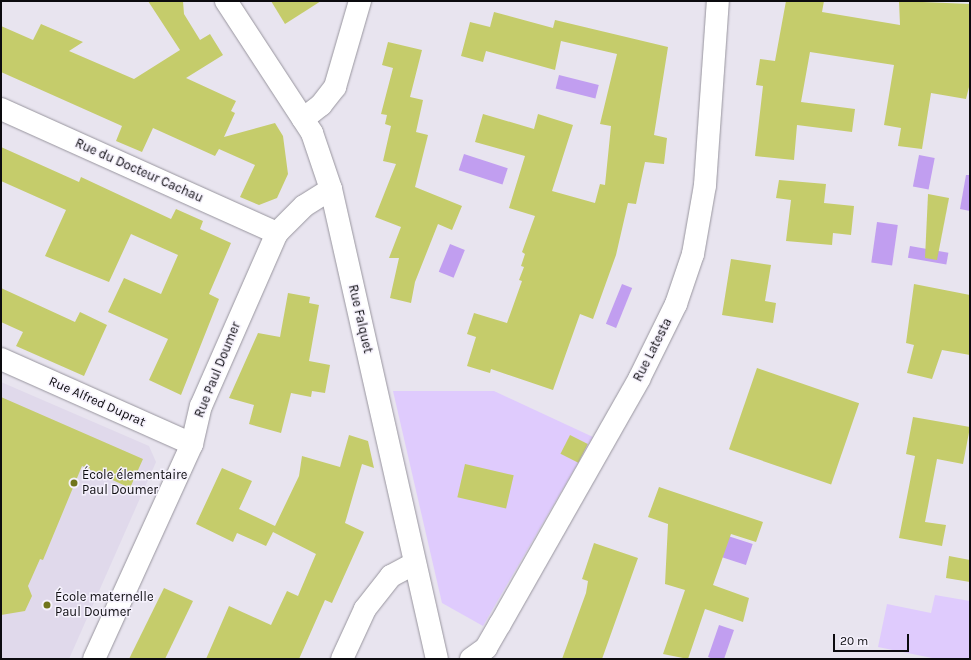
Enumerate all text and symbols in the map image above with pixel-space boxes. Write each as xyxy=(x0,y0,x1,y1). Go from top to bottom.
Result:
street label: Rue du Docteur Cachau xyxy=(73,136,205,206)
street label: Rue Falquet xyxy=(345,283,375,355)
street label: Rue Latesta xyxy=(630,316,676,384)
street label: Rue Paul Doumer xyxy=(192,320,244,420)
street label: Rue Alfred Duprat xyxy=(46,374,148,430)
place label: École élementaire Paul Doumer xyxy=(82,468,187,499)
marker: École élementaire Paul Doumer xyxy=(69,478,79,488)
place label: École maternelle Paul Doumer xyxy=(55,590,154,621)
marker: École maternelle Paul Doumer xyxy=(42,600,52,610)
scale bar xyxy=(835,626,911,652)
text: 20 m xyxy=(840,634,868,648)

